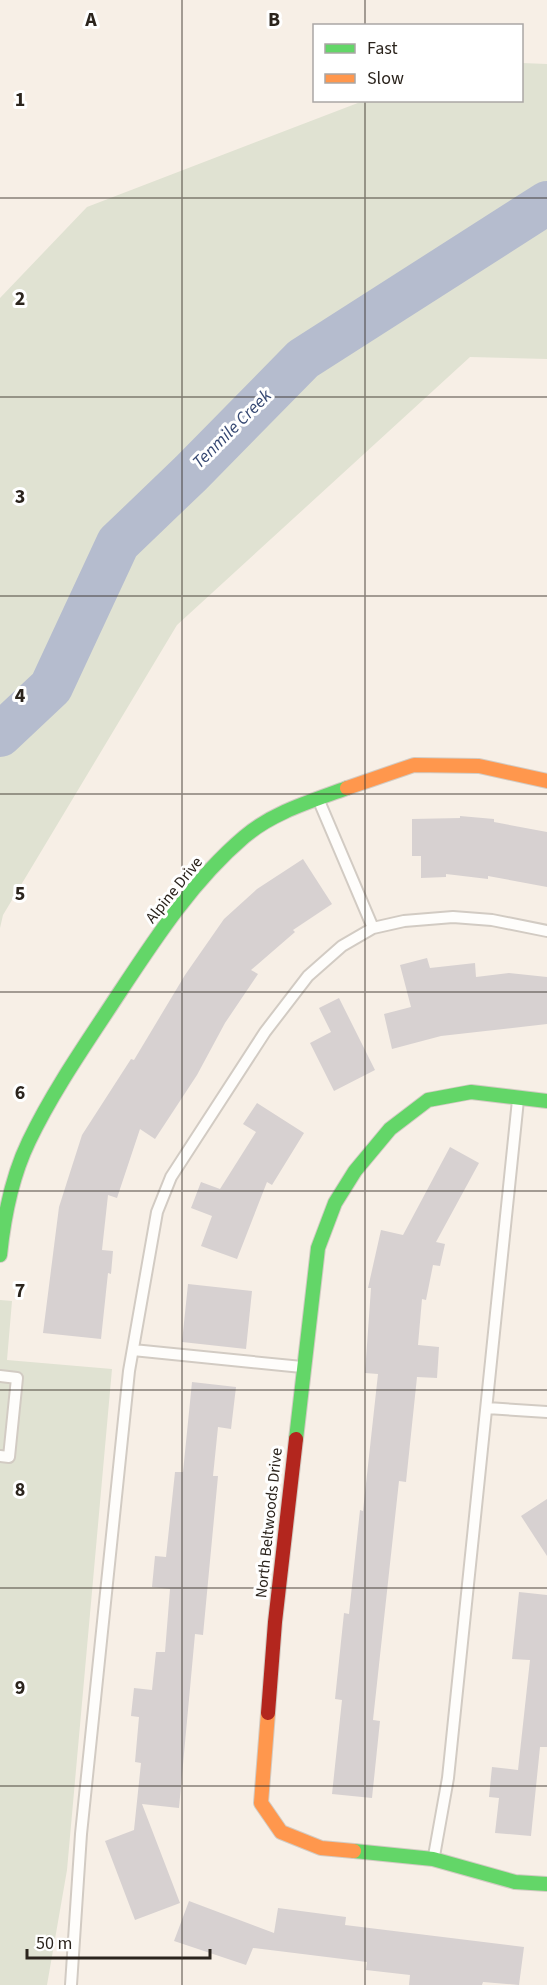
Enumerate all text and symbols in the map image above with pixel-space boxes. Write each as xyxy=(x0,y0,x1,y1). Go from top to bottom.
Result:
text: A xyxy=(84,6,97,34)
text: B xyxy=(268,6,280,34)
legend xyxy=(313,24,523,102)
text: Fast xyxy=(367,36,398,61)
text: Slow xyxy=(367,66,404,91)
text: 1 xyxy=(15,86,25,114)
text: 2 xyxy=(15,285,25,313)
water label: Tenmile Creek xyxy=(187,383,278,474)
text: 3 xyxy=(15,483,25,511)
text: 4 xyxy=(15,682,26,710)
street label: Alpine Drive xyxy=(140,852,208,928)
text: 5 xyxy=(15,880,25,908)
text: 6 xyxy=(15,1079,25,1107)
text: 7 xyxy=(15,1277,25,1305)
street label: North Beltwoods Drive xyxy=(250,1447,288,1599)
text: 8 xyxy=(15,1476,25,1504)
text: 9 xyxy=(15,1674,25,1702)
scale bar xyxy=(27,1922,210,1960)
text: 50 m xyxy=(36,1931,72,1956)

